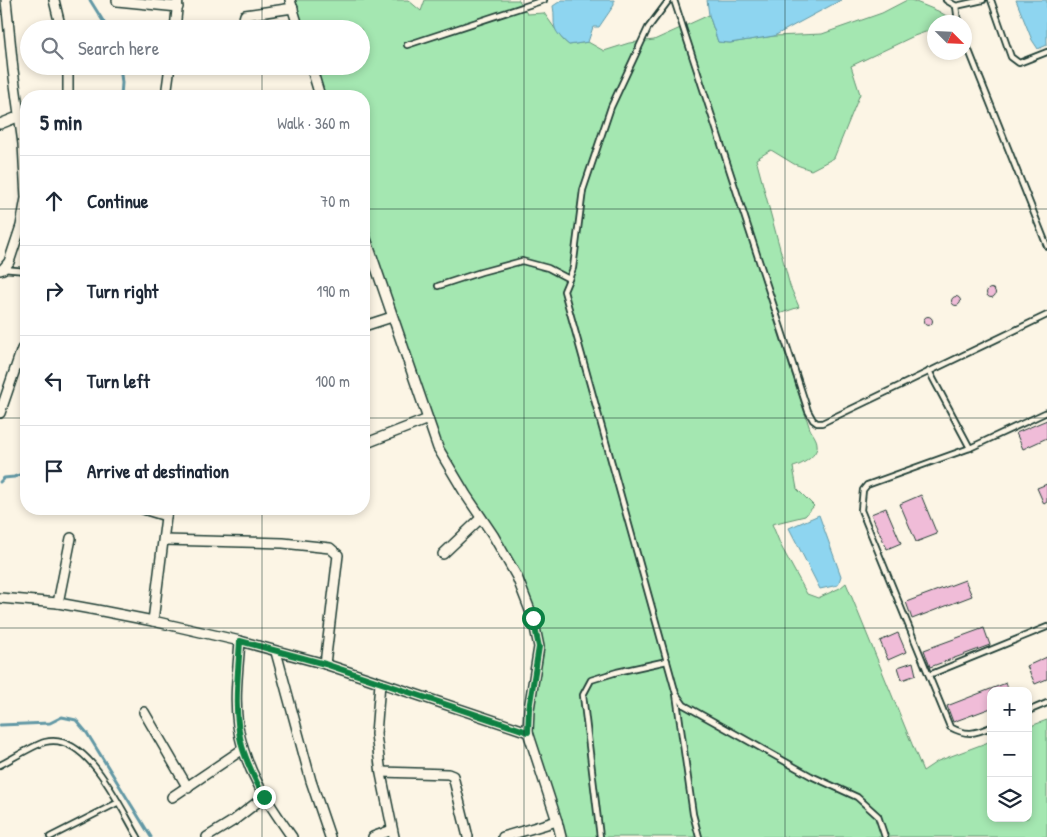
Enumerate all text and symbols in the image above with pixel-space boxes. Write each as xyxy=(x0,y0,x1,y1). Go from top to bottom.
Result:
north arrow xyxy=(927,15,972,60)
search box xyxy=(20,20,370,75)
icon: search xyxy=(38,34,66,62)
text: Search here xyxy=(78,35,159,61)
text: 5 min xyxy=(40,108,82,137)
text: Walk · 360 m xyxy=(277,112,350,134)
icon: ahead xyxy=(40,187,68,215)
text: Continue xyxy=(87,188,148,214)
text: 70 m xyxy=(320,190,350,212)
icon: right xyxy=(40,277,68,305)
text: Turn right xyxy=(87,278,158,304)
text: 190 m xyxy=(317,280,350,302)
icon: left xyxy=(40,367,68,395)
text: Turn left xyxy=(87,368,150,394)
text: 100 m xyxy=(315,370,350,392)
icon: arrive xyxy=(40,457,68,485)
text: Arrive at destination xyxy=(87,458,229,484)
route start xyxy=(522,607,545,630)
map controls xyxy=(987,687,1032,822)
button: + xyxy=(987,687,1032,732)
button: − xyxy=(987,732,1032,777)
button: layers xyxy=(987,777,1032,822)
route end xyxy=(253,786,276,809)

